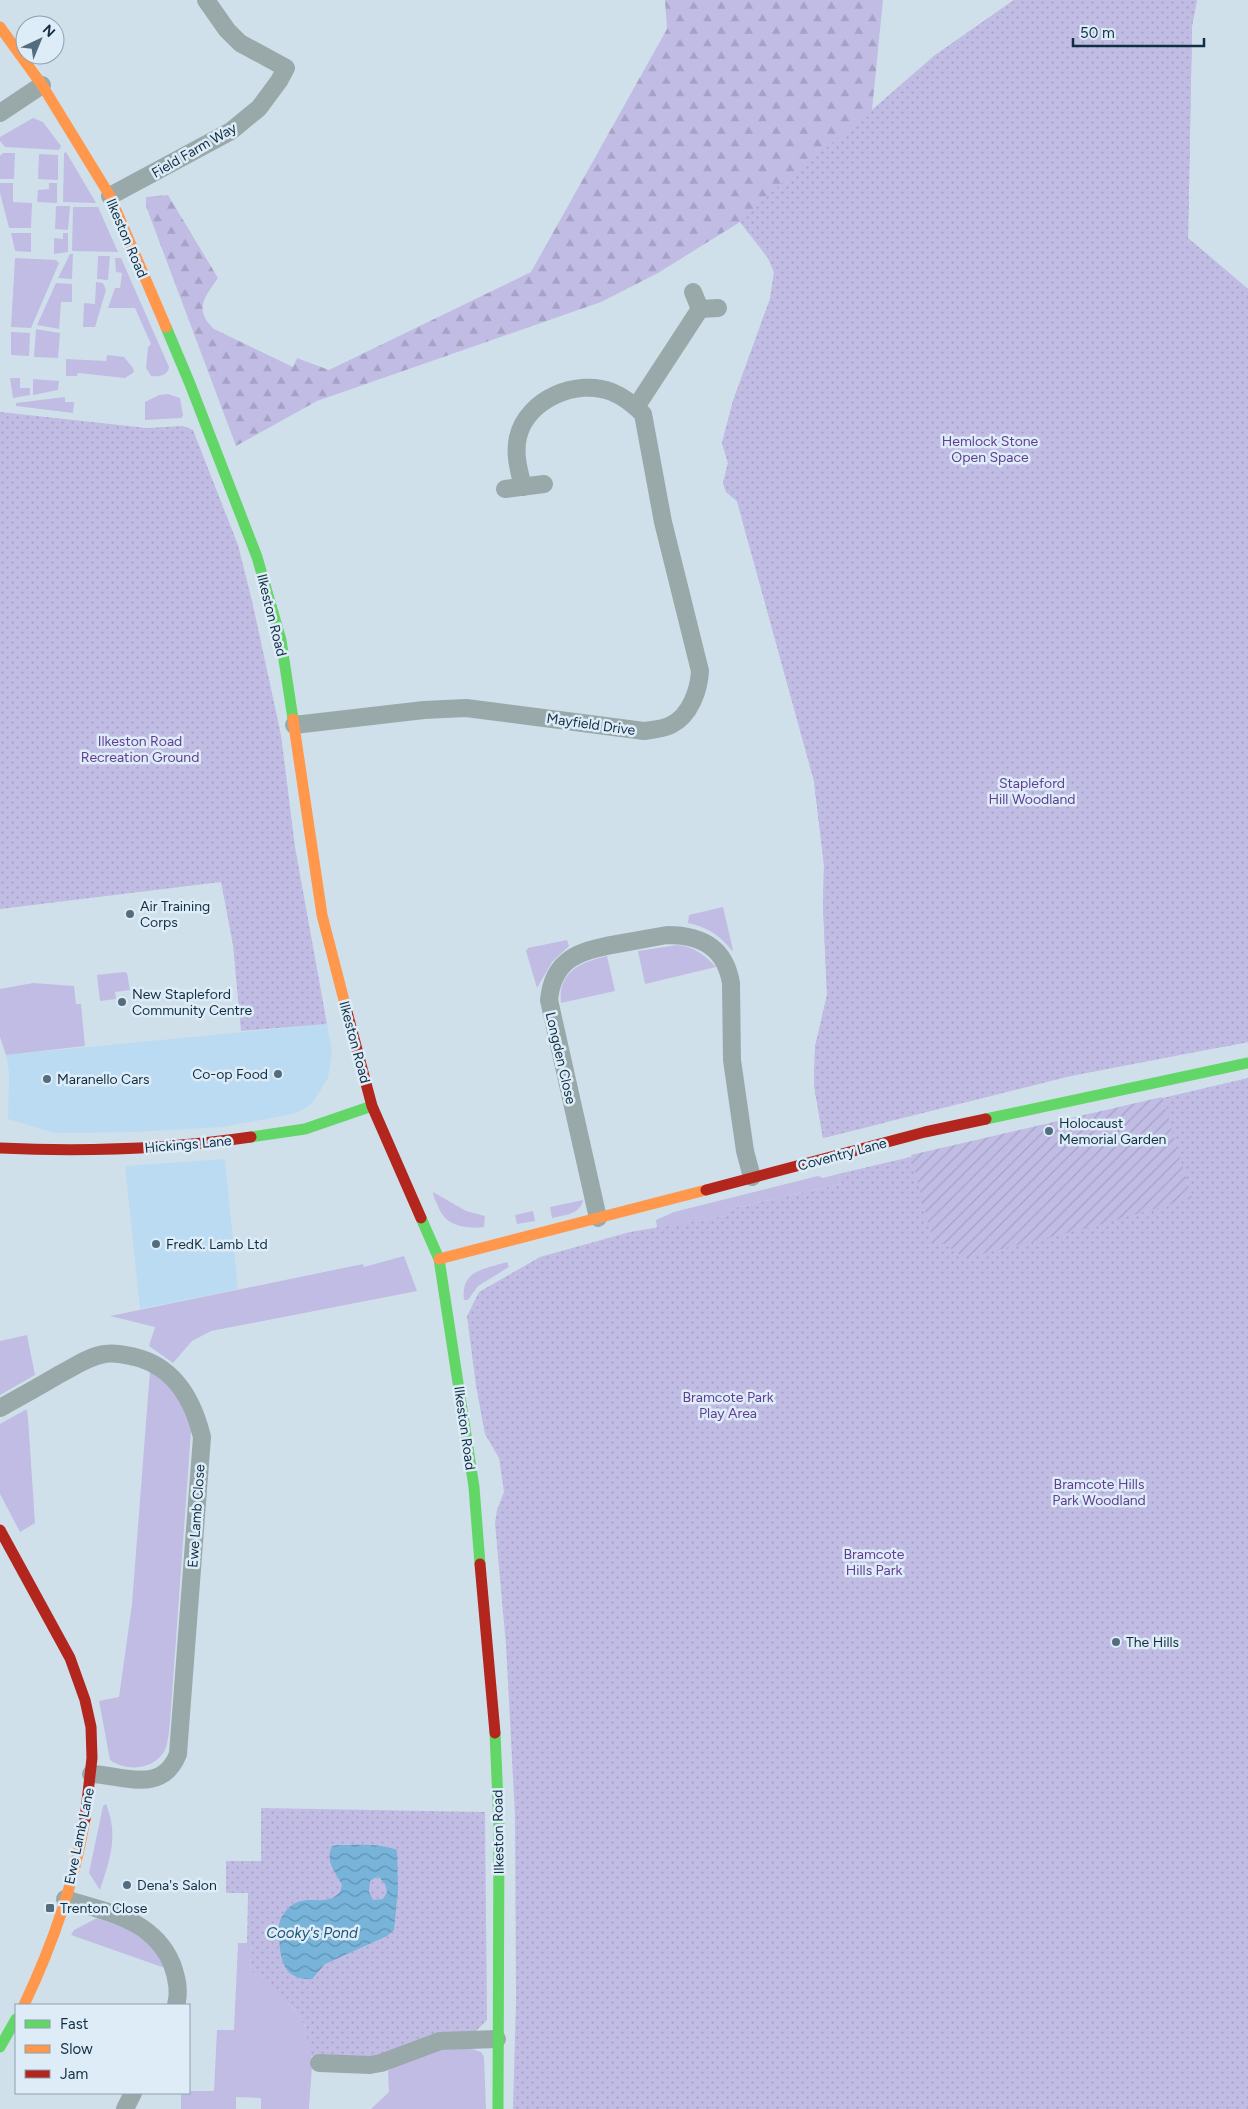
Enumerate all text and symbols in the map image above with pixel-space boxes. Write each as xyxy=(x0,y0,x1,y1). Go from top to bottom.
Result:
north arrow xyxy=(15,15,65,65)
scale bar xyxy=(1073,15,1204,47)
text: N xyxy=(39,21,58,41)
text: 50 m xyxy=(1080,24,1115,42)
street label: Field Farm Way xyxy=(149,119,240,182)
street label: Ilkeston Road xyxy=(102,196,151,280)
park label: Hemlock Stone Open Space xyxy=(942,433,1039,466)
street label: Ilkeston Road xyxy=(253,572,290,658)
street label: Mayfield Drive xyxy=(545,710,637,739)
park label: Ilkeston Road Recreation Ground xyxy=(81,733,199,766)
park label: Stapleford Hill Woodland xyxy=(989,775,1075,808)
place label: Air Training Corps xyxy=(140,898,210,931)
marker: Air Training Corps xyxy=(124,908,136,920)
place label: New Stapleford Community Centre xyxy=(132,986,253,1019)
marker: New Stapleford Community Centre xyxy=(116,996,128,1008)
street label: Ilkeston Road xyxy=(335,999,374,1085)
street label: Longden Close xyxy=(542,1010,579,1106)
place label: Co-op Food xyxy=(192,1066,268,1083)
marker: Co-op Food xyxy=(272,1068,284,1080)
place label: Maranello Cars xyxy=(57,1071,150,1088)
marker: Maranello Cars xyxy=(41,1073,53,1085)
place label: Holocaust Memorial Garden xyxy=(1059,1115,1167,1148)
marker: Holocaust Memorial Garden xyxy=(1043,1125,1055,1137)
street label: Hickings Lane xyxy=(144,1132,233,1157)
street label: Coventry Lane xyxy=(796,1134,889,1175)
place label: FredK. Lamb Ltd xyxy=(166,1236,268,1253)
marker: FredK. Lamb Ltd xyxy=(150,1238,162,1250)
street label: Ilkeston Road xyxy=(450,1385,479,1471)
park label: Bramcote Park Play Area xyxy=(682,1389,774,1422)
street label: Ewe Lamb Close xyxy=(184,1463,209,1568)
park label: Bramcote Hills Park Woodland xyxy=(1052,1476,1146,1509)
park label: Bramcote Hills Park xyxy=(844,1546,905,1579)
place label: The Hills xyxy=(1126,1634,1179,1651)
marker: The Hills xyxy=(1110,1636,1122,1648)
street label: Ewe Lamb Lane xyxy=(61,1786,98,1886)
street label: Ilkeston Road xyxy=(489,1790,508,1874)
place label: Dena's Salon xyxy=(137,1877,217,1894)
marker: Dena's Salon xyxy=(121,1879,133,1891)
place label: Trenton Close xyxy=(60,1900,148,1917)
marker: Trenton Close xyxy=(44,1902,56,1914)
water label: Cooky's Pond xyxy=(266,1924,358,1942)
legend xyxy=(15,2004,190,2094)
text: Fast xyxy=(60,2015,89,2033)
text: Slow xyxy=(60,2040,93,2058)
text: Jam xyxy=(60,2065,88,2083)

